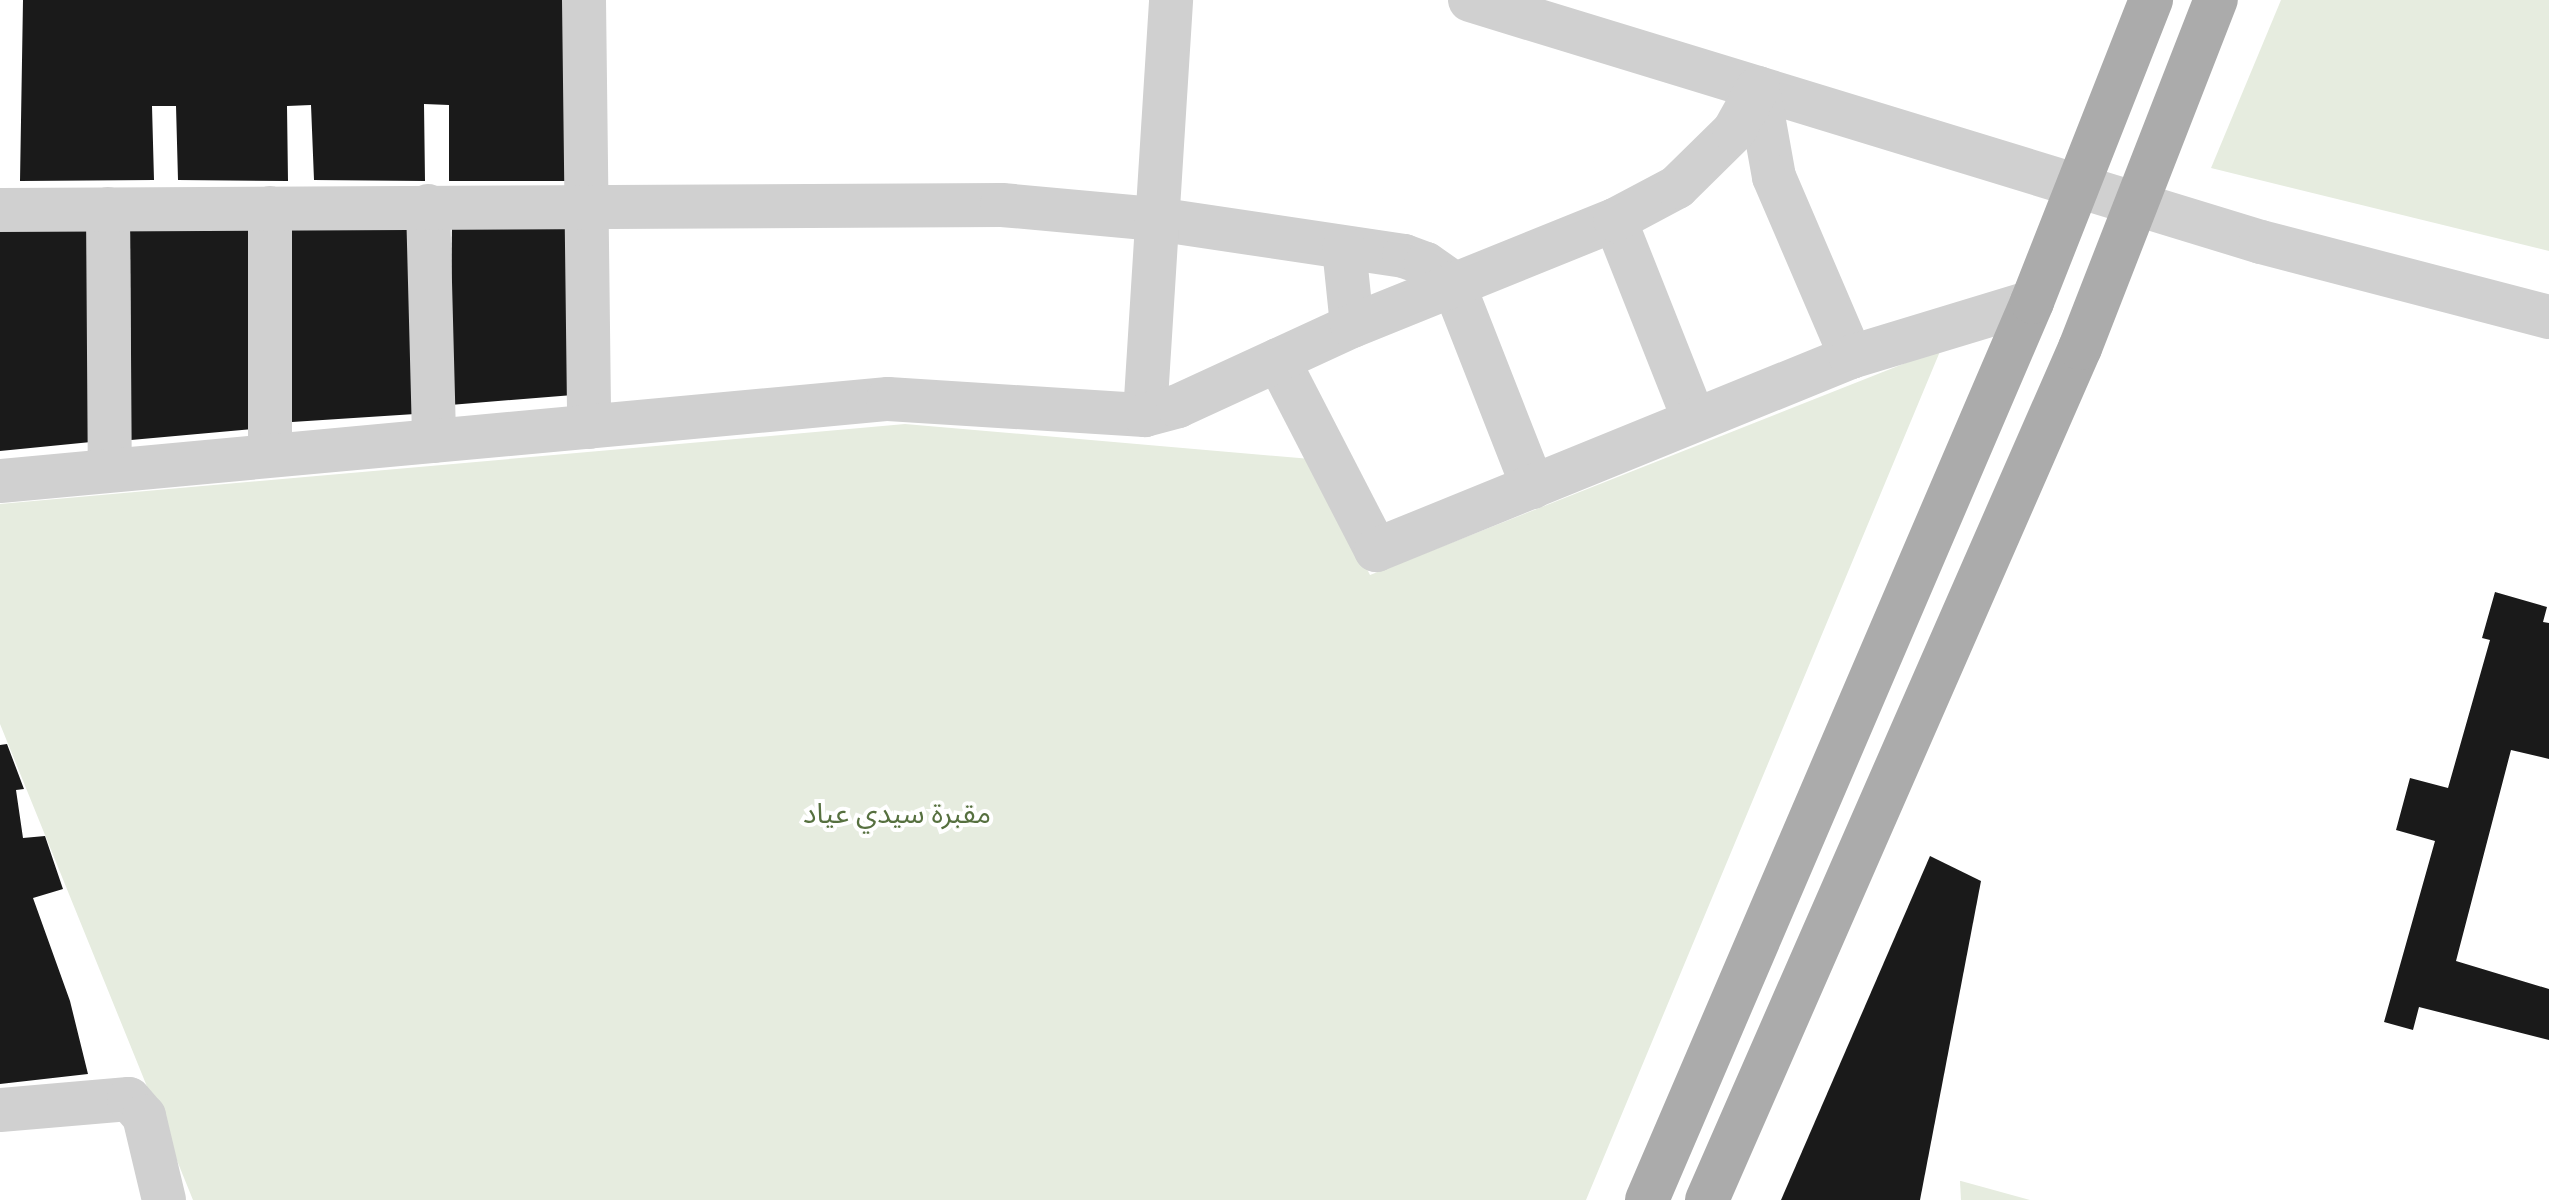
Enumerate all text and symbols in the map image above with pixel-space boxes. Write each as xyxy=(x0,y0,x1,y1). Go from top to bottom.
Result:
park label: مقبرة سيدي عياد xyxy=(803,796,991,830)

